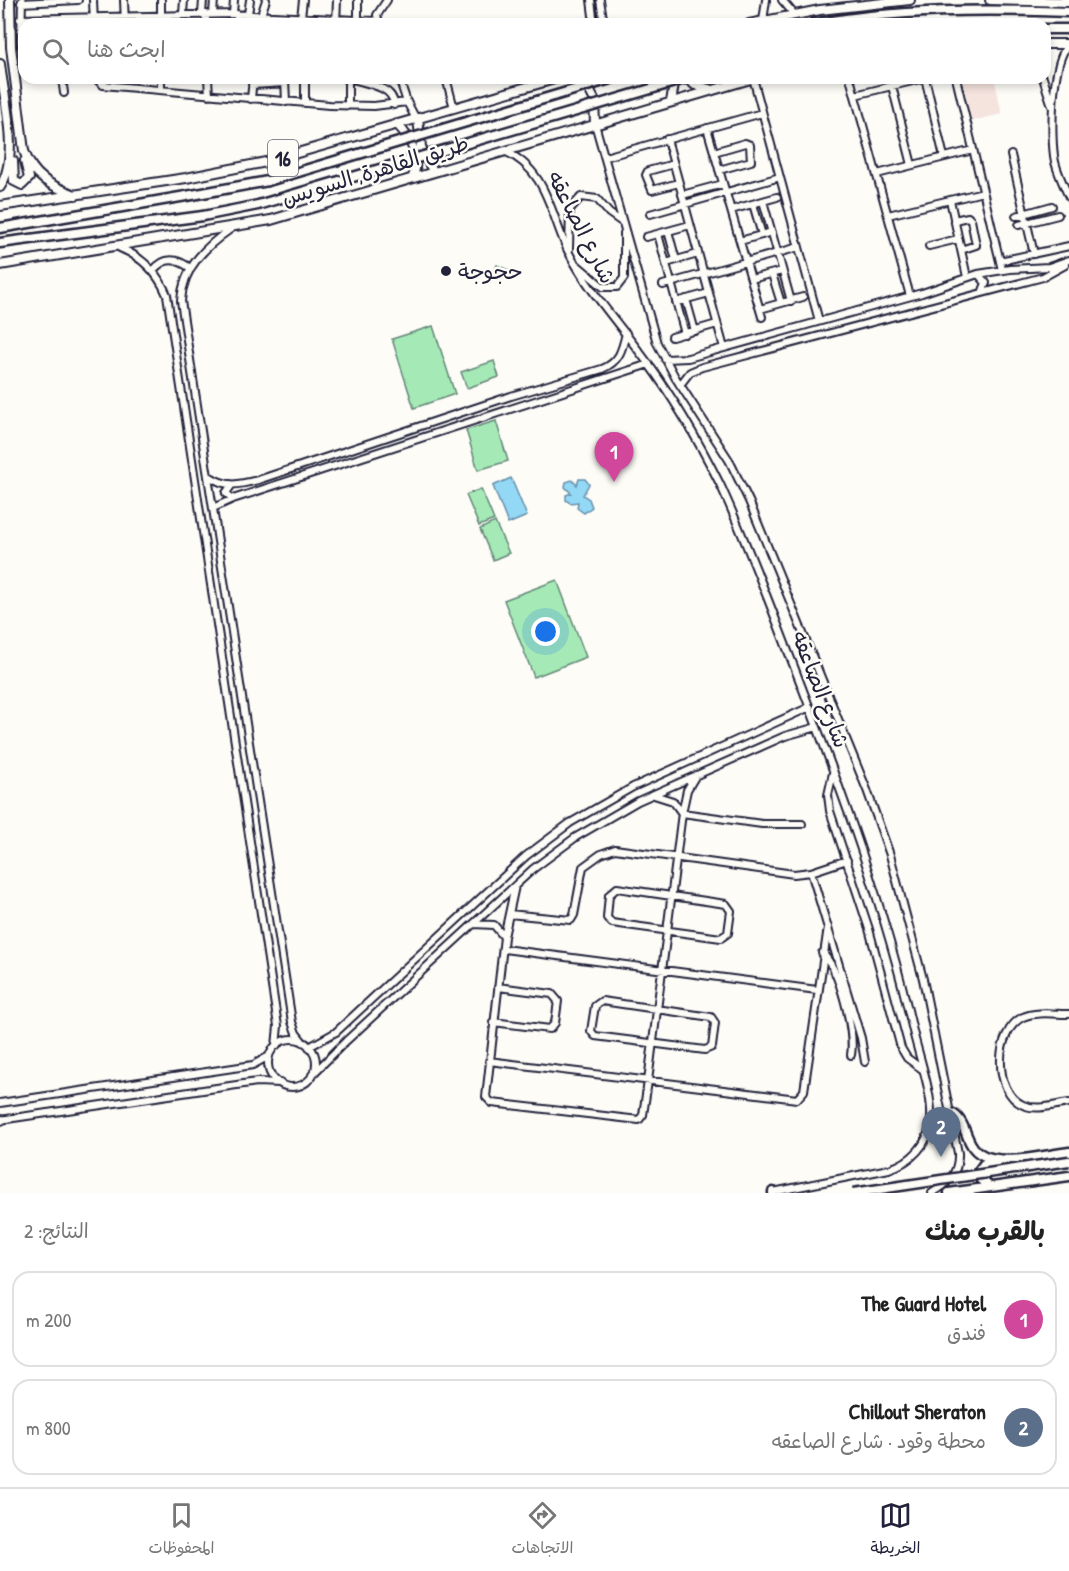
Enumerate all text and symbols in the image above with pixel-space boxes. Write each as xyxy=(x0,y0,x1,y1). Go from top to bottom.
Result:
search box xyxy=(18,18,1051,84)
text: ابحث هنا xyxy=(87,34,166,64)
icon: search xyxy=(39,35,72,68)
street label: طريق القاهرة, السويس xyxy=(278,127,472,213)
road number: 16 xyxy=(268,140,298,176)
street label: شارع الصاعقه xyxy=(540,165,623,289)
place label: حجوجة xyxy=(458,256,523,286)
marker: حجوجة xyxy=(439,264,453,278)
pin: 1 xyxy=(594,432,634,482)
your location xyxy=(531,617,560,646)
street label: شارع الصاعقه xyxy=(784,626,857,752)
pin: 2 xyxy=(922,1108,960,1157)
text: بالقرب منك xyxy=(925,1213,1045,1248)
text: النتائج: 2 xyxy=(24,1217,89,1244)
text: The Guard Hotel xyxy=(861,1288,986,1318)
text: 200 m xyxy=(26,1306,72,1333)
text: 1 xyxy=(1020,1306,1027,1333)
text: فندق xyxy=(947,1319,986,1346)
text: Chillout Sheraton xyxy=(848,1396,986,1426)
text: 800 m xyxy=(26,1414,71,1441)
text: 2 xyxy=(1019,1414,1028,1441)
text: محطة وقود · شارع الصاعقه xyxy=(772,1427,986,1454)
tab: المحفوظات xyxy=(149,1499,214,1562)
tab: الاتجاهات xyxy=(512,1499,573,1562)
tab: الخريطة xyxy=(871,1499,920,1562)

